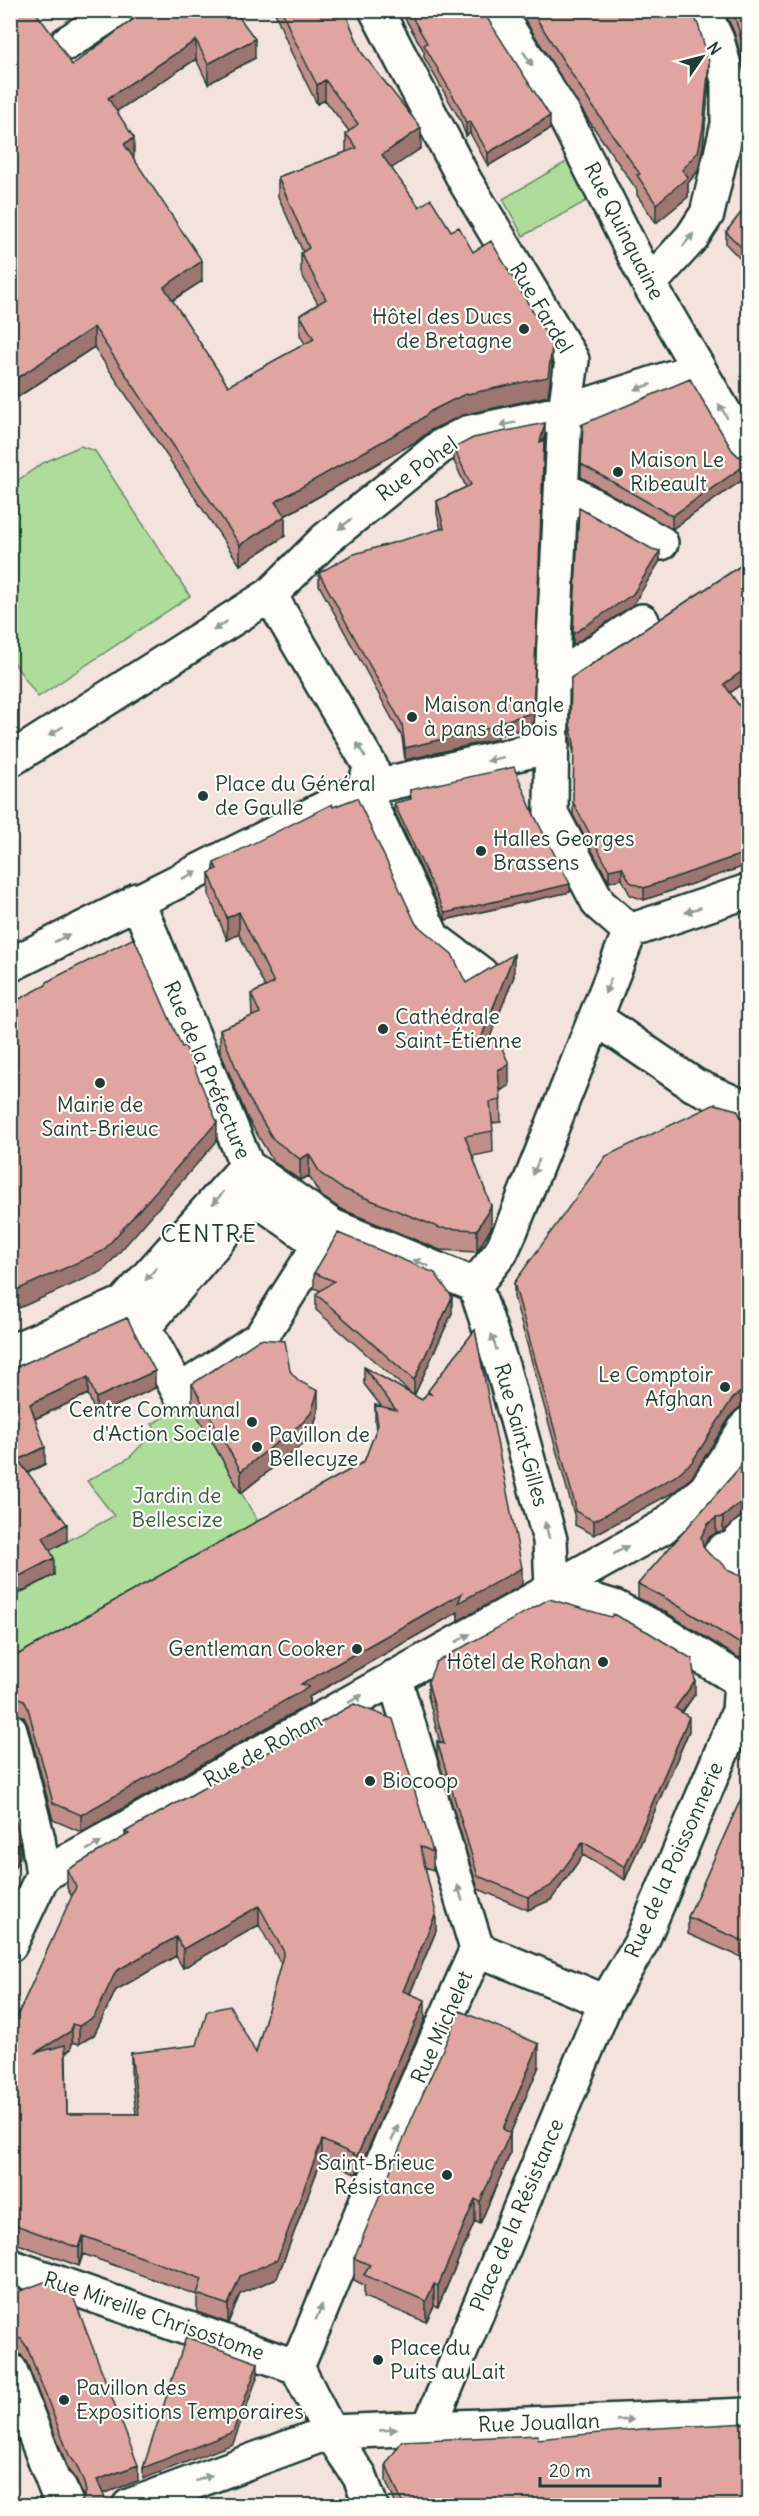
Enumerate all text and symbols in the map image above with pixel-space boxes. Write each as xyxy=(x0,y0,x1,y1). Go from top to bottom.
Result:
north arrow xyxy=(672,27,732,87)
text: N xyxy=(703,38,726,59)
one-way arrow xyxy=(522,51,534,67)
street label: Rue Quinquaine xyxy=(578,158,671,304)
one-way arrow xyxy=(681,233,694,248)
street label: Rue Fardel xyxy=(504,257,579,358)
place label: Hôtel des Ducs de Bretagne xyxy=(372,303,512,354)
marker: Hôtel des Ducs de Bretagne xyxy=(517,322,531,336)
one-way arrow xyxy=(634,383,652,392)
one-way arrow xyxy=(718,403,729,419)
one-way arrow xyxy=(498,420,517,429)
street label: Rue Pohel xyxy=(371,430,463,507)
place label: Maison Le Ribeault xyxy=(630,446,724,497)
marker: Maison Le Ribeault xyxy=(611,465,625,479)
one-way arrow xyxy=(337,517,352,529)
one-way arrow xyxy=(212,621,229,632)
place label: Maison d'angle à pans de bois xyxy=(424,691,564,742)
marker: Maison d'angle à pans de bois xyxy=(405,710,419,724)
one-way arrow xyxy=(48,726,64,737)
one-way arrow xyxy=(356,742,367,758)
one-way arrow xyxy=(486,755,504,765)
place label: Place du Général de Gaulle xyxy=(215,770,375,821)
marker: Place du Général de Gaulle xyxy=(196,789,210,803)
place label: Halles Georges Brassens xyxy=(493,825,635,876)
marker: Halles Georges Brassens xyxy=(474,844,488,858)
one-way arrow xyxy=(181,870,198,879)
one-way arrow xyxy=(684,906,702,915)
one-way arrow xyxy=(54,933,71,943)
street label: Rue de la Préfecture xyxy=(158,977,257,1163)
one-way arrow xyxy=(603,977,613,995)
place label: Cathédrale Saint-Étienne xyxy=(395,1003,522,1054)
marker: Cathédrale Saint-Étienne xyxy=(376,1022,390,1036)
marker: Mairie de Saint-Brieuc xyxy=(93,1076,107,1090)
place label: Mairie de Saint-Brieuc xyxy=(41,1091,159,1142)
one-way arrow xyxy=(531,1158,540,1176)
one-way arrow xyxy=(212,1190,225,1205)
district label: CENTRE xyxy=(160,1218,258,1248)
one-way arrow xyxy=(412,1258,430,1267)
one-way arrow xyxy=(145,1266,158,1281)
one-way arrow xyxy=(488,1333,498,1351)
street label: Rue Saint-Gilles xyxy=(488,1360,555,1510)
place label: Le Comptoir Afghan xyxy=(598,1361,713,1412)
marker: Le Comptoir Afghan xyxy=(718,1380,732,1394)
place label: Centre Communal d'Action Sociale xyxy=(69,1396,240,1447)
marker: Centre Communal d'Action Sociale xyxy=(245,1415,259,1429)
place label: Pavillon de Bellecyze xyxy=(269,1421,370,1472)
marker: Pavillon de Bellecyze xyxy=(250,1440,264,1454)
park label: Jardin de Bellescize xyxy=(131,1482,223,1533)
one-way arrow xyxy=(542,1521,551,1539)
one-way arrow xyxy=(613,1545,630,1555)
one-way arrow xyxy=(455,1633,472,1643)
place label: Gentleman Cooker xyxy=(168,1635,345,1662)
marker: Gentleman Cooker xyxy=(350,1642,364,1656)
place label: Hôtel de Rohan xyxy=(447,1648,591,1675)
marker: Hôtel de Rohan xyxy=(596,1655,610,1669)
one-way arrow xyxy=(347,1694,364,1704)
street label: Rue de Rohan xyxy=(199,1706,327,1793)
street label: Rue de la Poissonnerie xyxy=(618,1758,729,1962)
place label: Biocoop xyxy=(382,1767,458,1794)
marker: Biocoop xyxy=(363,1774,377,1788)
one-way arrow xyxy=(85,1841,102,1851)
one-way arrow xyxy=(455,1884,464,1902)
street label: Rue Michelet xyxy=(405,1966,478,2087)
street label: Place de la Résistance xyxy=(464,2114,569,2315)
one-way arrow xyxy=(390,2123,400,2141)
place label: Saint-Brieuc Résistance xyxy=(318,2149,435,2200)
marker: Saint-Brieuc Résistance xyxy=(440,2168,454,2182)
street label: Rue Mireille Chrisostome xyxy=(40,2265,268,2366)
one-way arrow xyxy=(314,2303,324,2321)
place label: Place du Puits au Lait xyxy=(390,2334,505,2385)
marker: Place du Puits au Lait xyxy=(371,2353,385,2367)
place label: Pavillon des Expositions Temporaires xyxy=(76,2374,304,2425)
marker: Pavillon des Expositions Temporaires xyxy=(57,2393,71,2407)
street label: Rue Jouallan xyxy=(478,2407,600,2438)
one-way arrow xyxy=(615,2415,634,2424)
one-way arrow xyxy=(379,2425,398,2434)
scale bar xyxy=(540,2450,660,2488)
text: 20 m xyxy=(549,2459,591,2482)
one-way arrow xyxy=(195,2473,213,2482)

